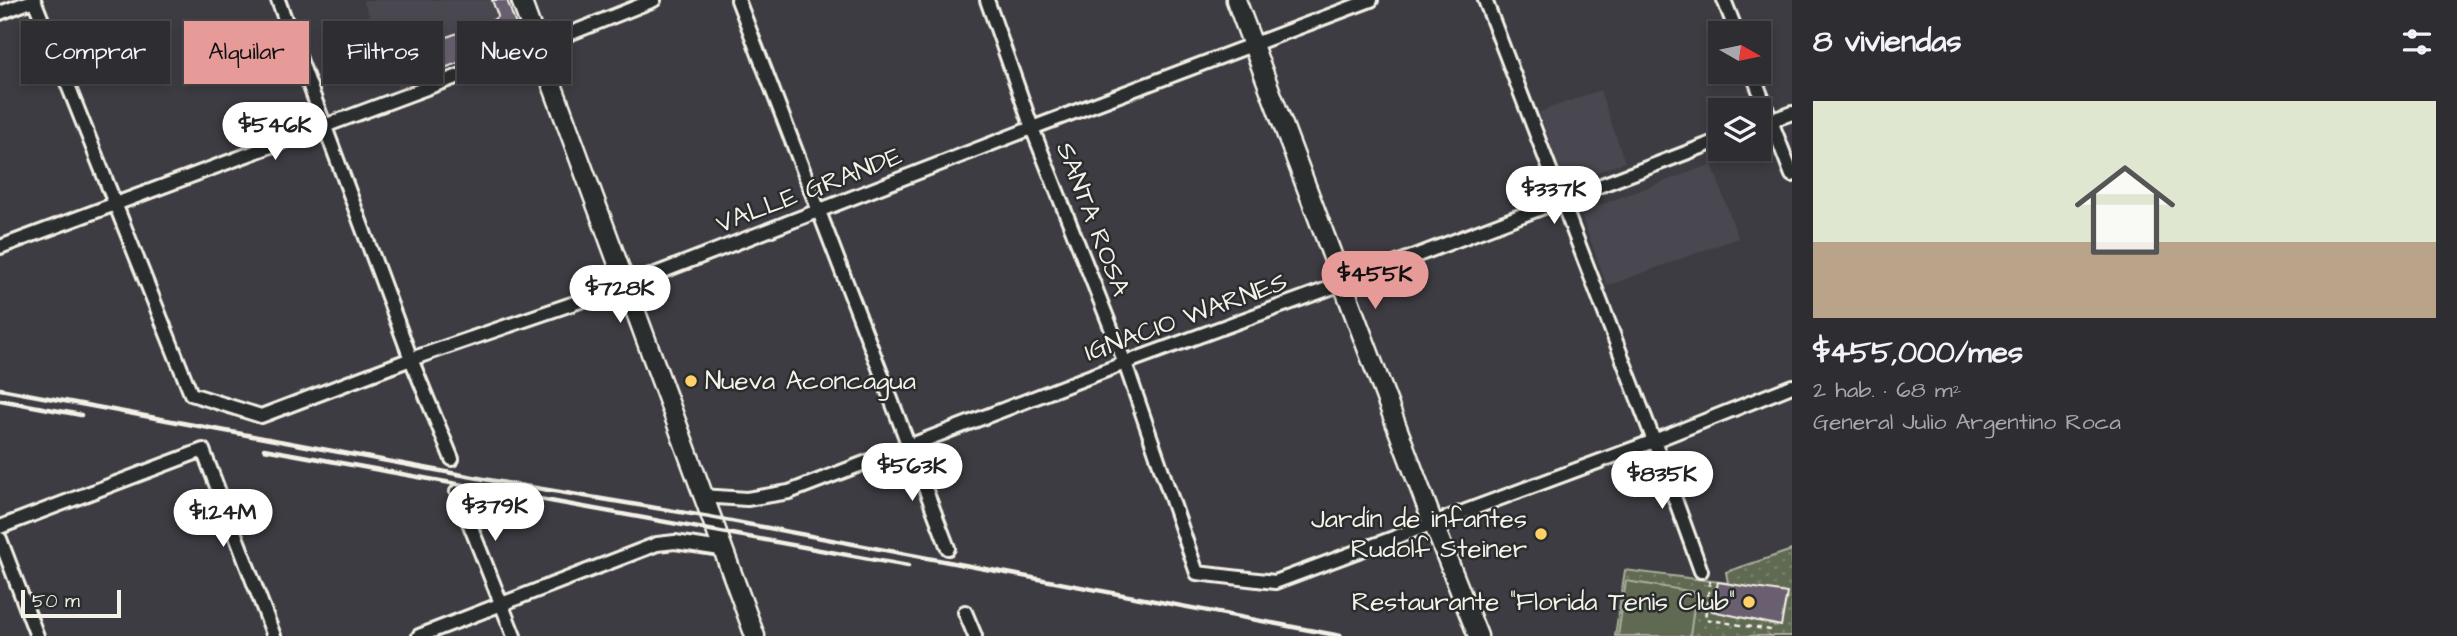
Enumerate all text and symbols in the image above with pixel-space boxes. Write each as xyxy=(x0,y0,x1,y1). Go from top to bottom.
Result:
chip: Comprar xyxy=(21,21,170,84)
chip: Alquilar xyxy=(184,21,309,84)
chip: Filtros xyxy=(323,21,443,84)
chip: Nuevo xyxy=(457,21,571,84)
north arrow xyxy=(1708,21,1771,84)
map controls xyxy=(1708,21,1771,161)
text: 8 viviendas xyxy=(1813,21,1962,63)
icon: filters xyxy=(2398,23,2436,61)
button: layers xyxy=(1708,98,1771,161)
pin: $546K xyxy=(226,102,324,162)
text: $546K xyxy=(238,109,312,141)
street label: SANTA ROSA xyxy=(1047,137,1139,302)
street label: VALLE GRANDE xyxy=(711,138,907,242)
icon: home xyxy=(2062,147,2188,273)
pin: $337K xyxy=(1505,166,1603,226)
text: $337K xyxy=(1522,173,1586,205)
pin: $455K xyxy=(1326,252,1424,311)
text: $455K xyxy=(1338,258,1412,290)
street label: IGNACIO WARNES xyxy=(1080,264,1292,370)
pin: $728K xyxy=(571,266,669,325)
text: $728K xyxy=(586,272,654,304)
text: $455,000/mes xyxy=(1813,332,2023,374)
place label: Nueva Aconcagua xyxy=(705,363,916,401)
marker: Nueva Aconcagua xyxy=(683,373,699,389)
text: 2 hab. · 68 m² xyxy=(1813,374,1961,406)
text: General Julio Argentino Roca xyxy=(1813,406,2121,438)
pin: $563K xyxy=(863,444,961,503)
text: $563K xyxy=(877,450,947,482)
pin: $835K xyxy=(1613,452,1711,511)
text: $835K xyxy=(1627,458,1697,490)
pin: $379K xyxy=(446,484,544,543)
pin: $1.24M xyxy=(166,490,280,549)
text: $379K xyxy=(462,490,528,522)
text: $1.24M xyxy=(190,496,256,528)
place label: Jardín de infantes Rudolf Steiner xyxy=(1311,501,1527,567)
marker: Jardín de infantes Rudolf Steiner xyxy=(1533,526,1549,542)
place label: Restaurante "Florida Tenis Club" xyxy=(1352,584,1735,620)
scale bar xyxy=(21,587,121,619)
text: 50 m xyxy=(32,588,80,615)
marker: Restaurante "Florida Tenis Club" xyxy=(1741,594,1757,610)

